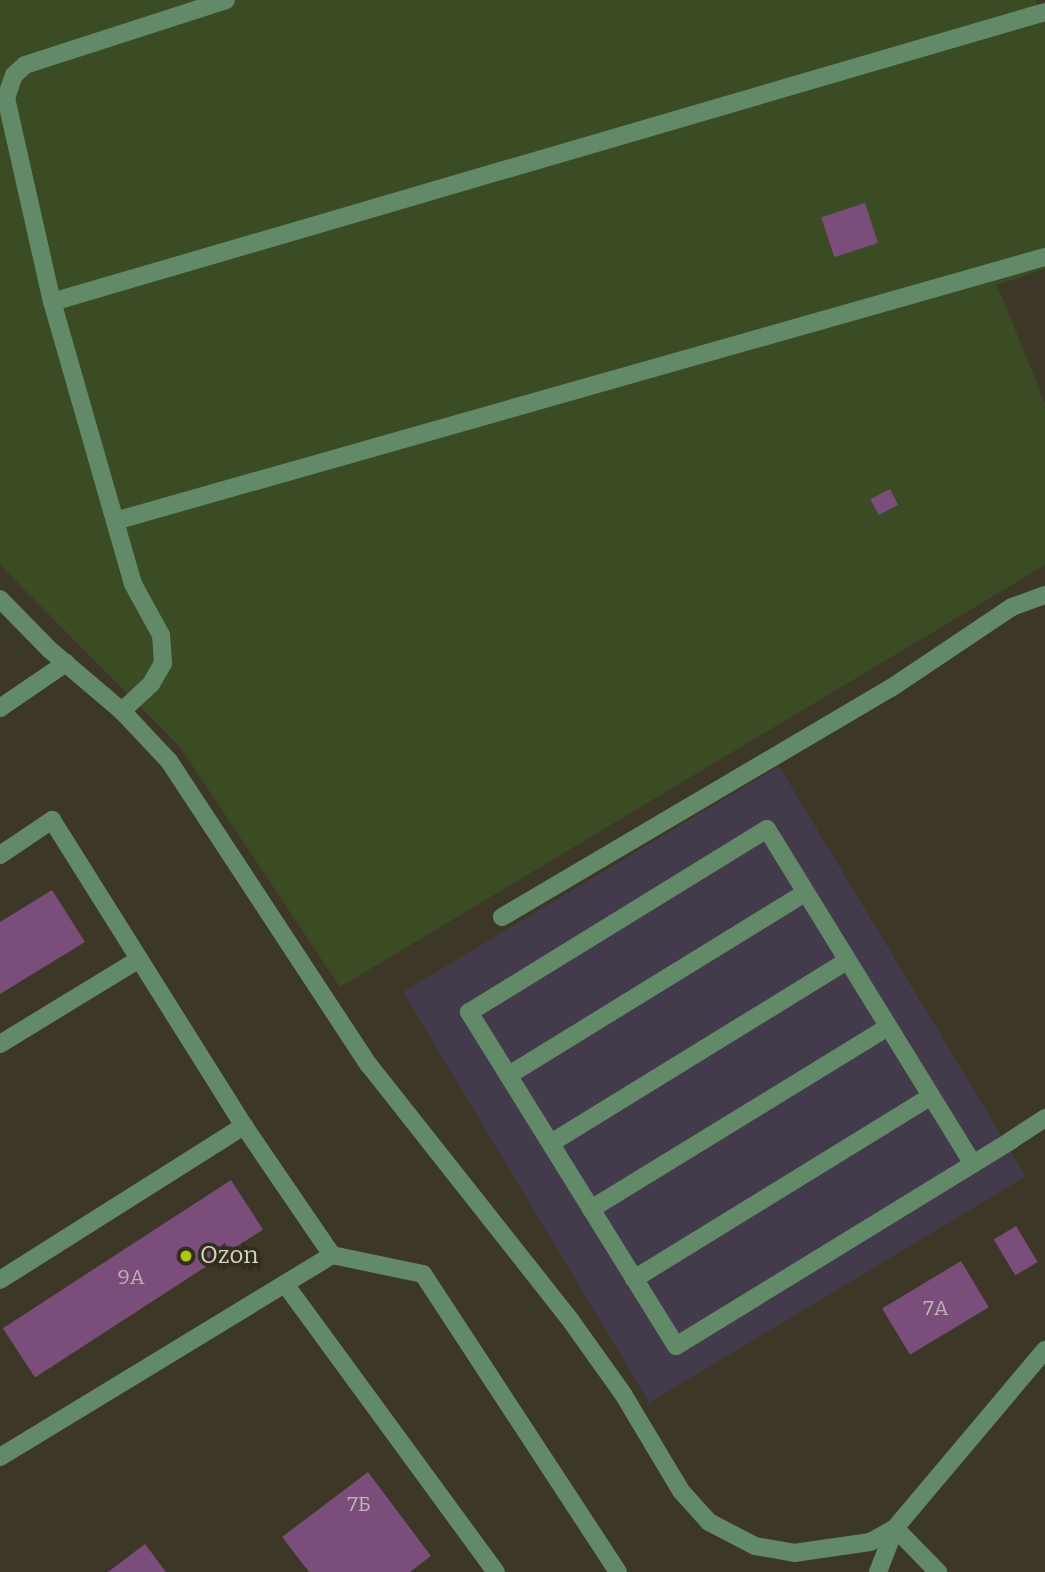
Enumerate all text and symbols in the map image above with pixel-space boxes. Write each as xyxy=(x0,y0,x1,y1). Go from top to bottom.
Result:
place label: Ozon xyxy=(200,1242,258,1270)
marker: Ozon xyxy=(178,1248,194,1264)
house number: 9А xyxy=(117,1264,145,1290)
house number: 7А xyxy=(923,1295,949,1321)
house number: 7Б xyxy=(347,1491,371,1517)

